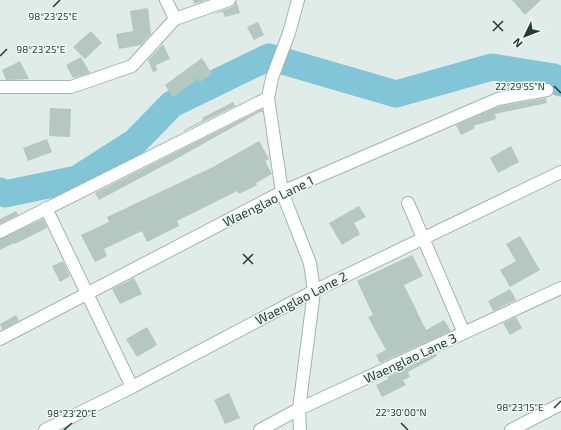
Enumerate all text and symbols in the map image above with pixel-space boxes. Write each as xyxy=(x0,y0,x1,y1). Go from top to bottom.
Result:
text: 98°23'25"E xyxy=(29,10,78,22)
north arrow xyxy=(505,16,545,56)
text: N xyxy=(510,36,525,51)
text: 98°23'25"E xyxy=(17,43,66,55)
text: 22°29'55"N xyxy=(495,80,545,92)
street label: Waenglao Lane 1 xyxy=(220,172,316,230)
street label: Waenglao Lane 2 xyxy=(252,268,350,328)
street label: Waenglao Lane 3 xyxy=(361,329,459,387)
text: 98°23'15"E xyxy=(496,401,544,413)
text: 22°30'00"N xyxy=(375,406,427,418)
text: 98°23'20"E xyxy=(47,407,97,419)

